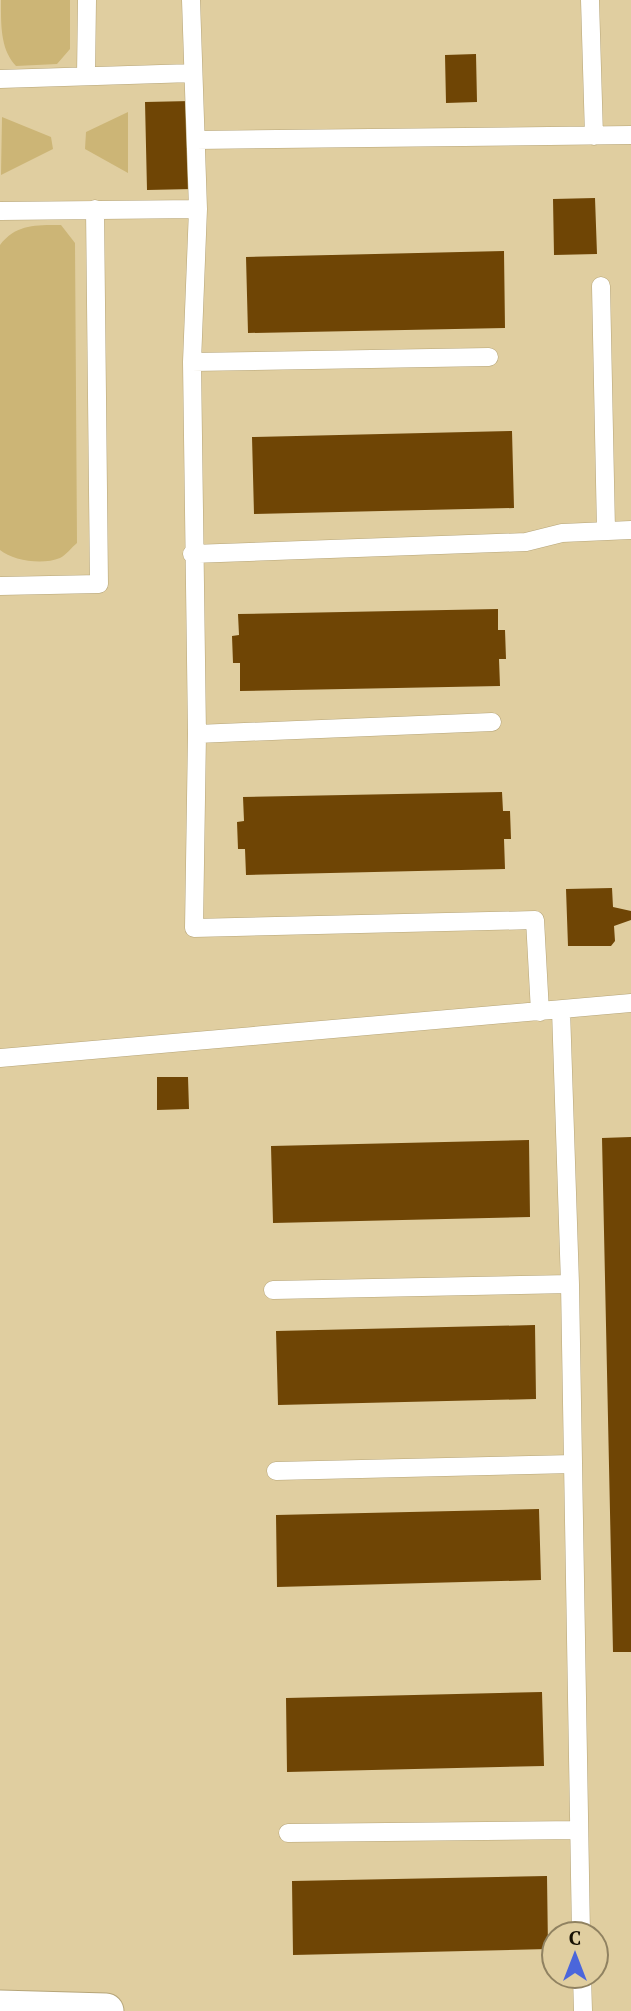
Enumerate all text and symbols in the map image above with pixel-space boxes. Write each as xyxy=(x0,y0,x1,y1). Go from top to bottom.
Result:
north arrow xyxy=(540,1920,610,1990)
text: С xyxy=(569,1925,581,1950)

